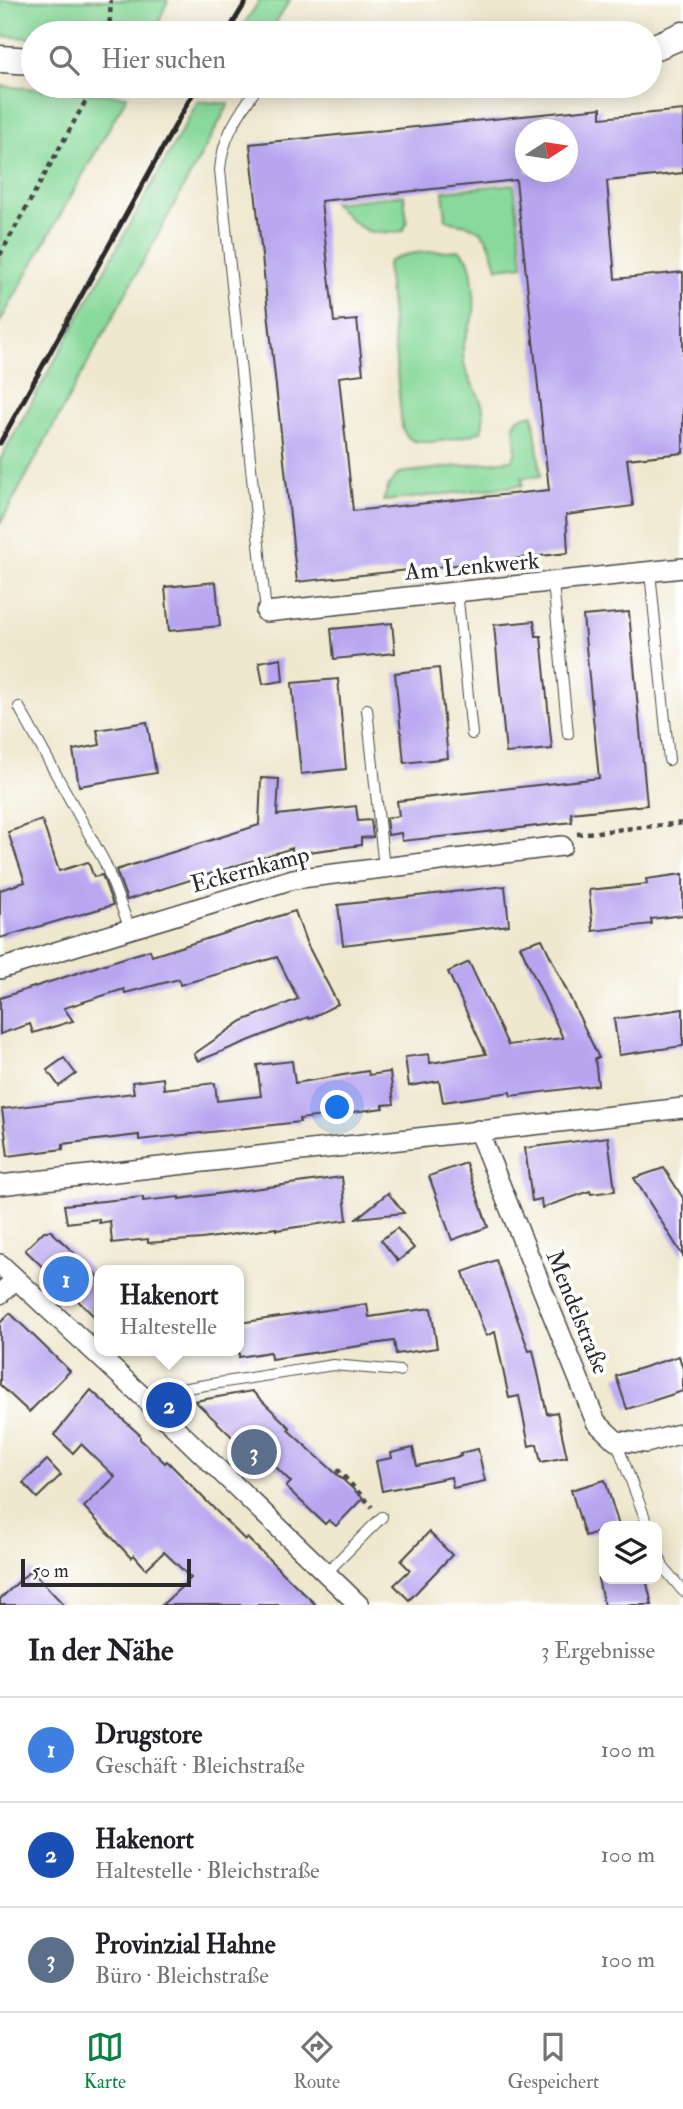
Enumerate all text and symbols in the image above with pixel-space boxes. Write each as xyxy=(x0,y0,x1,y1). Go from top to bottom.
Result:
search box xyxy=(21,21,662,98)
icon: search xyxy=(45,41,83,79)
text: Hier suchen xyxy=(101,44,226,76)
north arrow xyxy=(515,119,578,182)
street label: Am Lenkwerk xyxy=(402,545,541,588)
street label: Eckernkamp xyxy=(188,839,313,900)
your location xyxy=(320,1090,354,1124)
street label: Mendelstraße xyxy=(539,1246,616,1379)
pin: 1 xyxy=(43,1253,89,1305)
popup xyxy=(94,1265,244,1356)
text: Hakenort xyxy=(120,1280,218,1312)
text: Haltestelle xyxy=(120,1312,217,1341)
pin: 2 xyxy=(146,1379,192,1431)
pin: 3 xyxy=(231,1426,277,1478)
map controls xyxy=(599,1521,662,1584)
button: layers xyxy=(599,1521,662,1584)
scale bar xyxy=(21,1556,191,1588)
text: 50 m xyxy=(32,1559,69,1583)
text: In der Nähe xyxy=(28,1632,173,1669)
text: 3 Ergebnisse xyxy=(541,1636,655,1665)
text: Drugstore xyxy=(95,1719,202,1751)
text: 1 xyxy=(47,1735,55,1764)
text: 100 m xyxy=(601,1735,655,1764)
text: Geschäft · Bleichstraße xyxy=(95,1751,305,1780)
text: Hakenort xyxy=(95,1824,194,1856)
text: 2 xyxy=(45,1840,57,1869)
text: 100 m xyxy=(601,1840,655,1869)
text: Haltestelle · Bleichstraße xyxy=(95,1856,320,1885)
text: Provinzial Hahne xyxy=(95,1929,276,1961)
text: 3 xyxy=(47,1945,55,1974)
text: 100 m xyxy=(601,1945,655,1974)
text: Büro · Bleichstraße xyxy=(95,1961,269,1990)
tab: Karte xyxy=(84,2028,126,2094)
tab: Route xyxy=(294,2028,340,2094)
tab: Gespeichert xyxy=(508,2028,599,2094)

